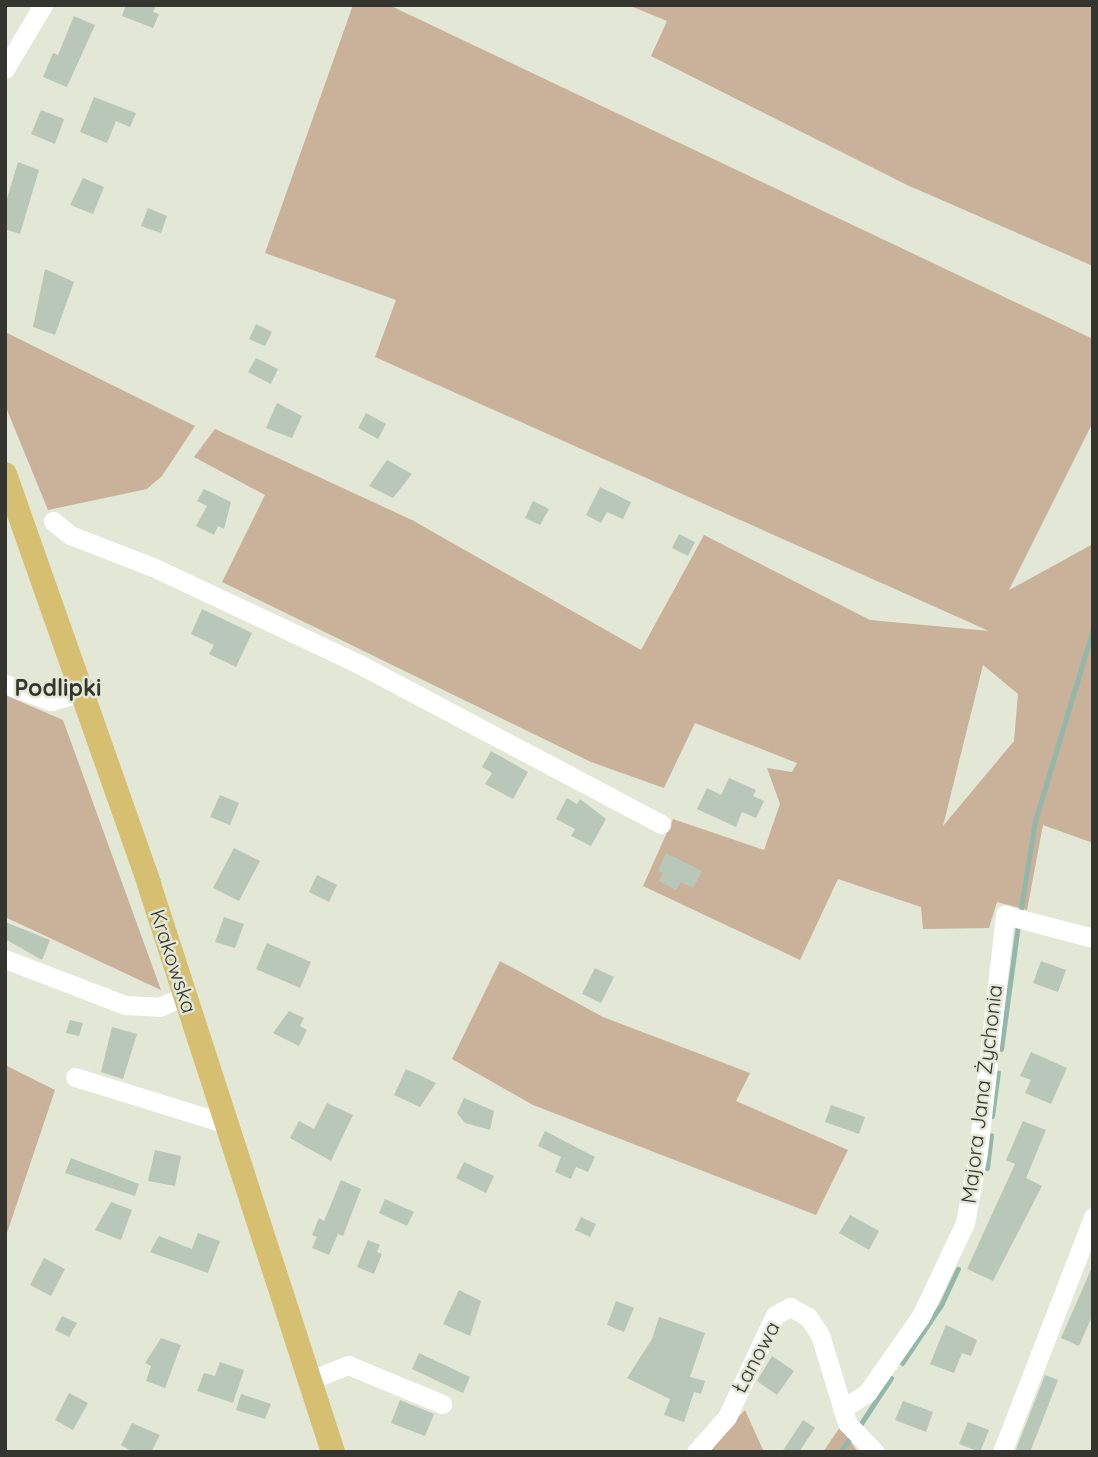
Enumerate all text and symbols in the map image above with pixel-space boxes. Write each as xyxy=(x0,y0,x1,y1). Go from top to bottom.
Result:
district label: Podlipki xyxy=(14,674,102,702)
street label: Krakowska xyxy=(145,906,203,1016)
street label: Majora Jana Żychonia xyxy=(955,983,1007,1205)
street label: Łanowa xyxy=(725,1317,785,1397)

